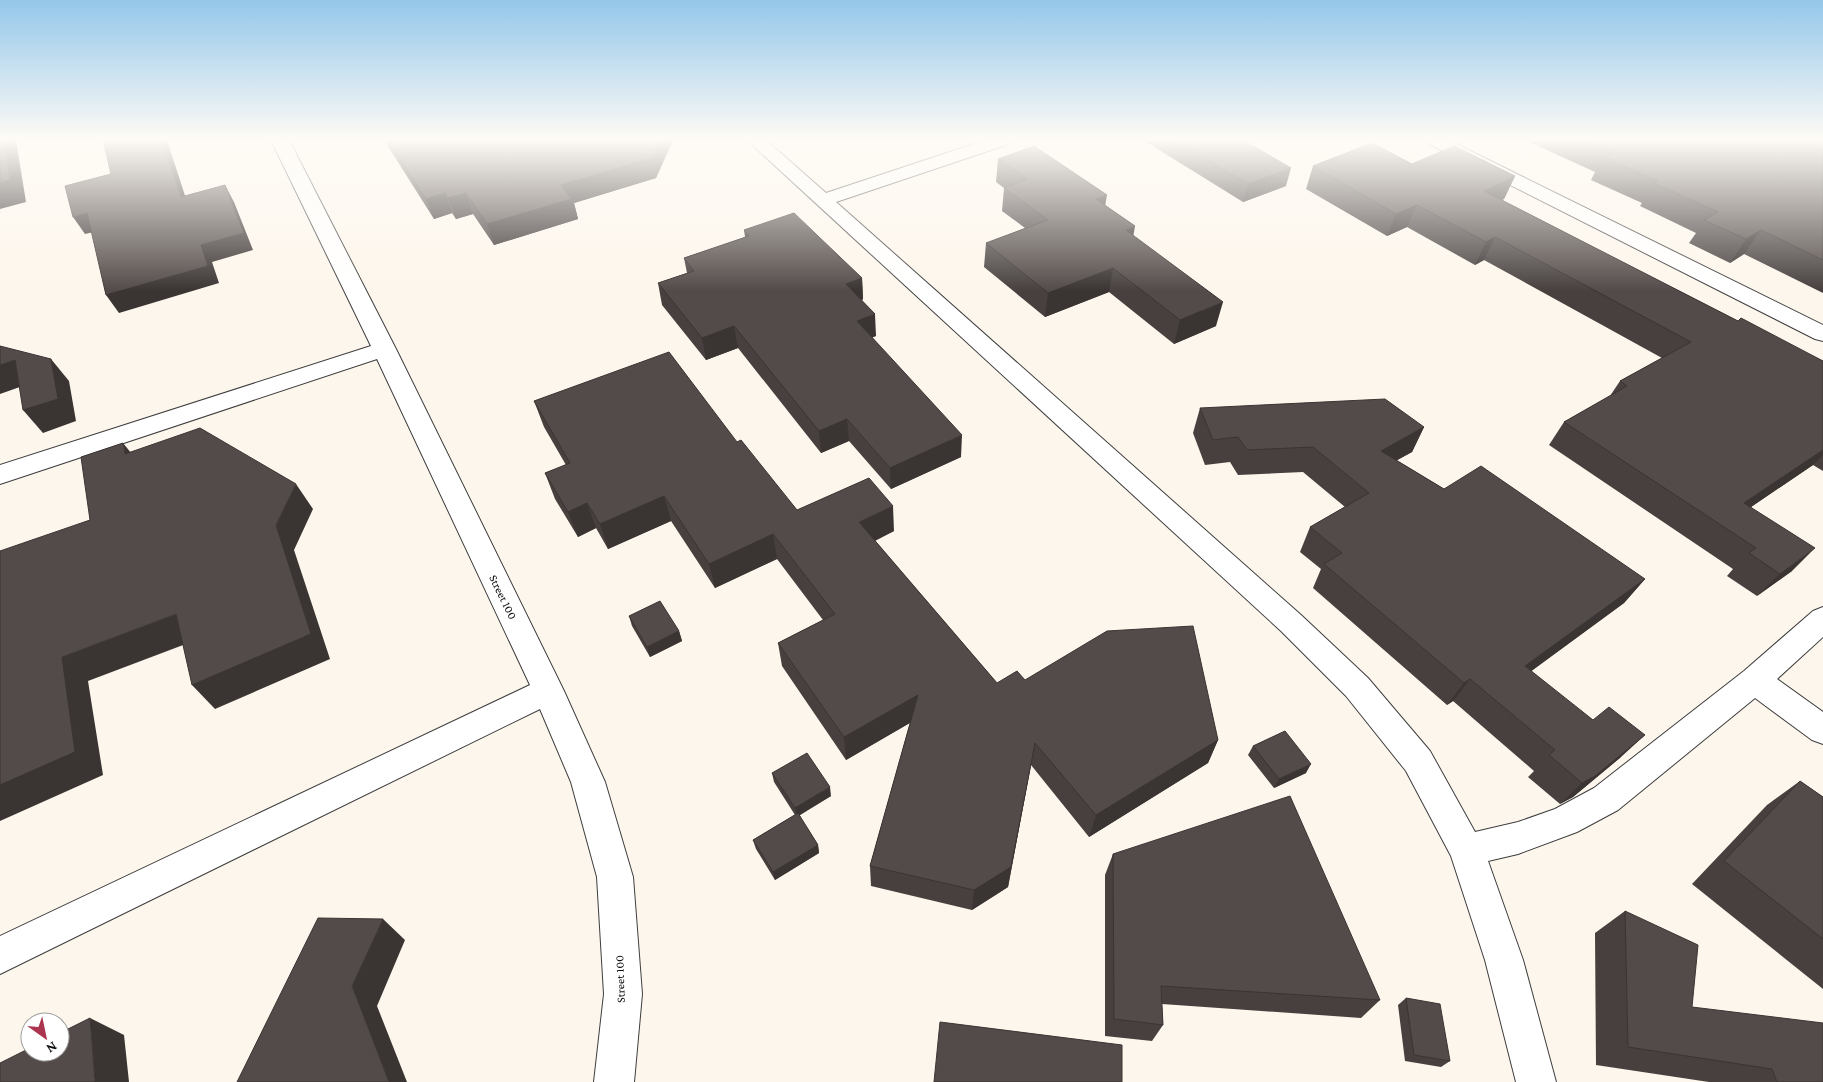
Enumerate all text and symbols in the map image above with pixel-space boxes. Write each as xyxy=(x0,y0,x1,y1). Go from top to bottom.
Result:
street label: Street 100 xyxy=(486,572,520,622)
street label: Street 100 xyxy=(612,955,628,1003)
north arrow xyxy=(20,1012,70,1062)
text: N xyxy=(43,1039,60,1057)

